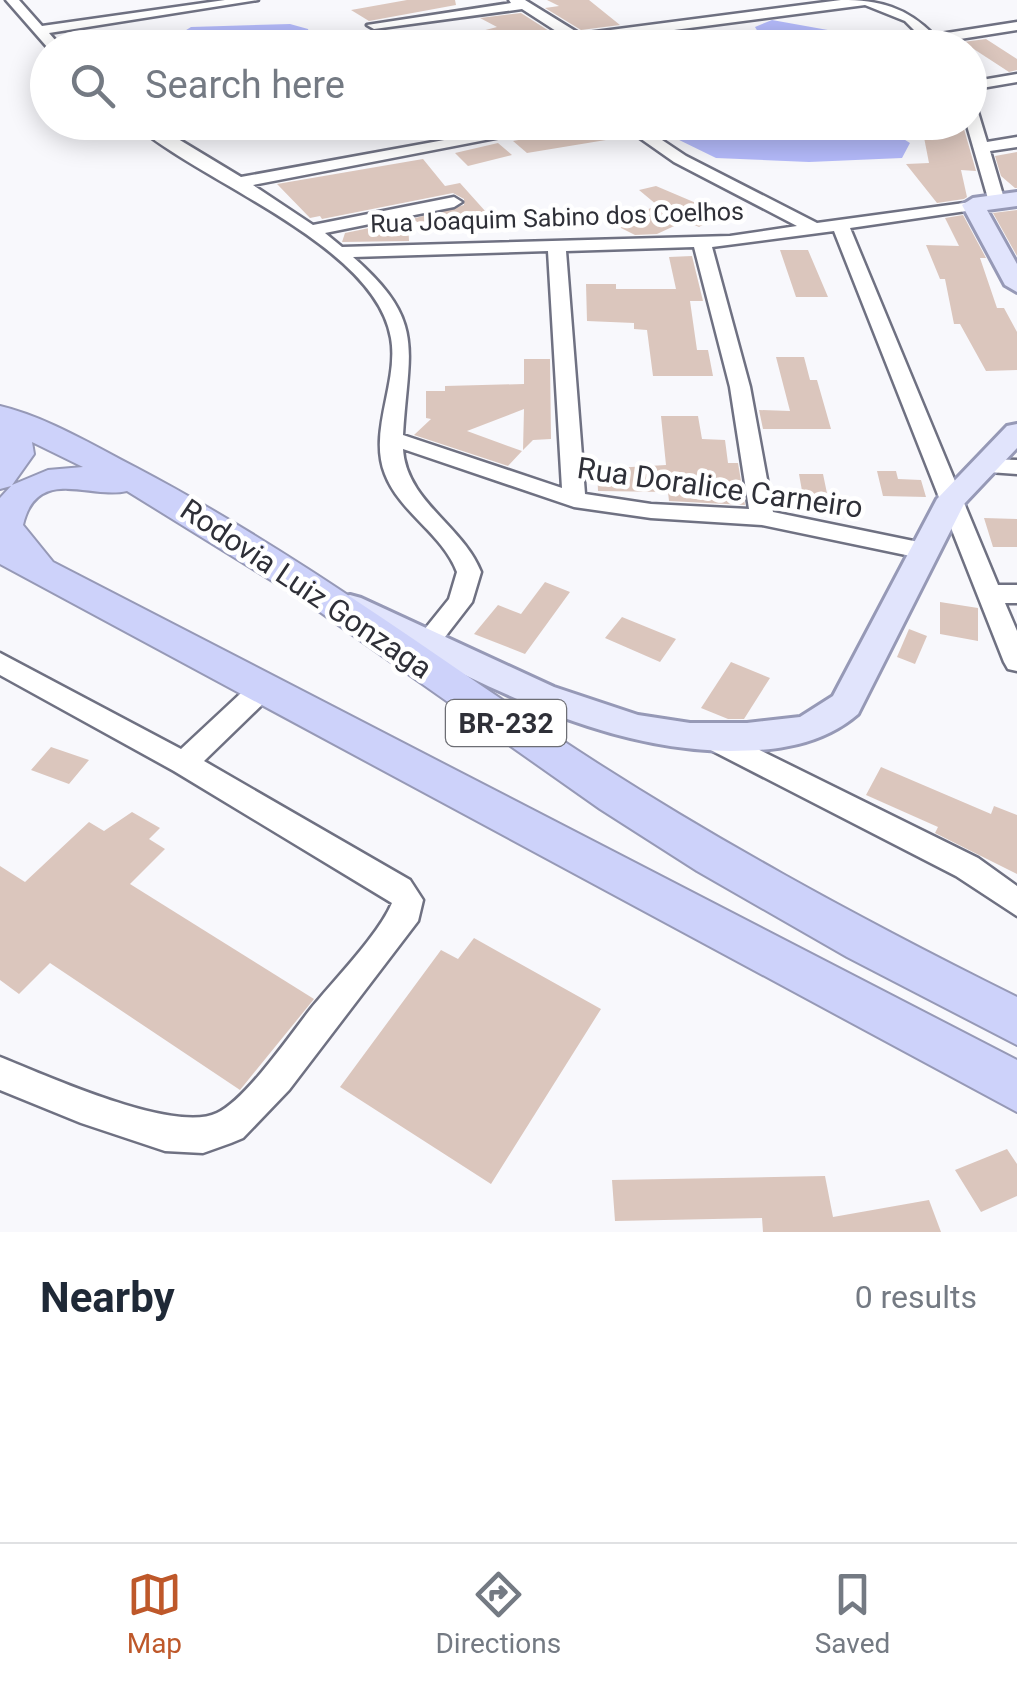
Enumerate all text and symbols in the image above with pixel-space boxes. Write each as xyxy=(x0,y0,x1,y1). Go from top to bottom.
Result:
search box xyxy=(30,30,987,140)
icon: search xyxy=(65,58,120,113)
text: Search here xyxy=(145,63,345,107)
street label: Rua Joaquim Sabino dos Coelhos xyxy=(370,196,744,239)
street label: Rua Doralice Carneiro xyxy=(575,450,865,525)
street label: Rodovia Luiz Gonzaga xyxy=(174,492,438,686)
road number: BR-232 xyxy=(446,700,566,746)
text: Nearby xyxy=(40,1273,175,1322)
text: 0 results xyxy=(855,1278,977,1316)
tab: Map xyxy=(127,1567,182,1660)
tab: Directions xyxy=(435,1567,561,1660)
tab: Saved xyxy=(815,1567,890,1660)

